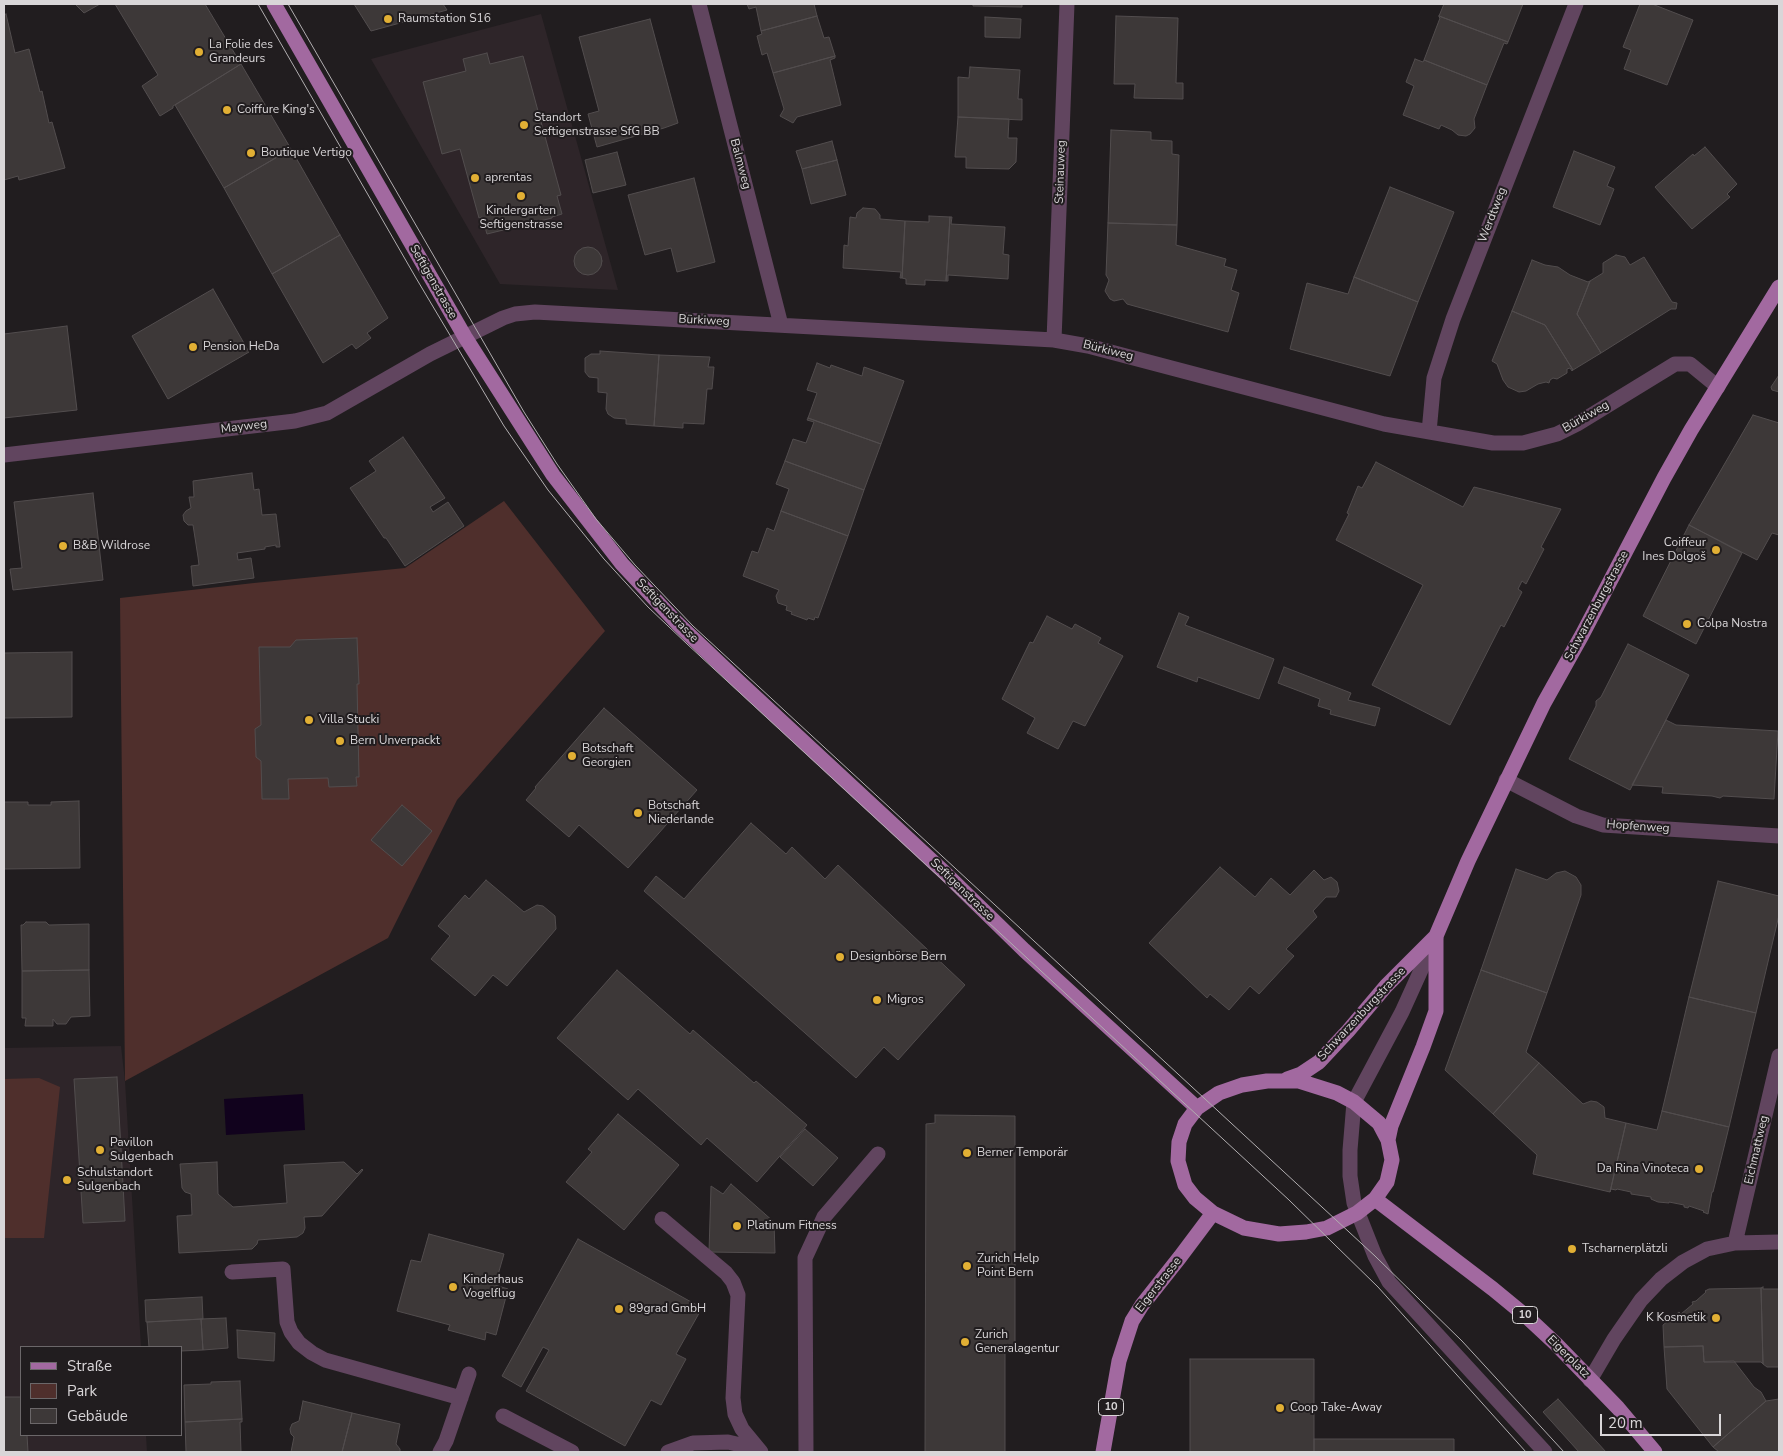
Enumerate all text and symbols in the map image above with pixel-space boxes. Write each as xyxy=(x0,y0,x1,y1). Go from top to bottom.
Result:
place label: Raumstation S16 xyxy=(398,12,491,26)
marker: Raumstation S16 xyxy=(382,13,394,25)
place label: La Folie des Grandeurs xyxy=(209,38,273,66)
marker: La Folie des Grandeurs xyxy=(193,46,205,58)
place label: Coiffure King's xyxy=(237,103,315,117)
marker: Coiffure King's xyxy=(221,104,233,116)
place label: Standort Seftigenstrasse SfG BB xyxy=(534,111,660,139)
marker: Standort Seftigenstrasse SfG BB xyxy=(518,119,530,131)
street label: Balmweg xyxy=(726,137,754,191)
street label: Steinauweg xyxy=(1053,140,1069,204)
place label: Boutique Vertigo xyxy=(261,146,352,160)
marker: Boutique Vertigo xyxy=(245,147,257,159)
place label: aprentas xyxy=(485,171,532,185)
marker: aprentas xyxy=(469,172,481,184)
street label: Werdtweg xyxy=(1476,185,1510,245)
marker: Kindergarten Seftigenstrasse xyxy=(515,190,527,202)
place label: Kindergarten Seftigenstrasse xyxy=(479,204,563,232)
street label: Seftigenstrasse xyxy=(406,242,460,322)
street label: Bürkiweg xyxy=(678,312,730,330)
street label: Bürkiweg xyxy=(1081,338,1135,364)
place label: Pension HeDa xyxy=(203,340,279,354)
marker: Pension HeDa xyxy=(187,341,199,353)
street label: Bürkiweg xyxy=(1560,398,1612,436)
street label: Mayweg xyxy=(220,417,268,437)
place label: Coiffeur Ines Dolgoš xyxy=(1642,536,1706,564)
place label: B&B Wildrose xyxy=(73,539,150,553)
marker: B&B Wildrose xyxy=(57,540,69,552)
marker: Coiffeur Ines Dolgoš xyxy=(1710,544,1722,556)
street label: Schwarzenburgstrasse xyxy=(1562,549,1632,663)
street label: Seftigenstrasse xyxy=(633,576,701,646)
place label: Colpa Nostra xyxy=(1697,617,1767,631)
marker: Colpa Nostra xyxy=(1681,618,1693,630)
place label: Villa Stucki xyxy=(319,713,379,727)
marker: Villa Stucki xyxy=(303,714,315,726)
place label: Bern Unverpackt xyxy=(350,734,440,748)
marker: Bern Unverpackt xyxy=(334,735,346,747)
place label: Botschaft Georgien xyxy=(582,742,633,770)
marker: Botschaft Georgien xyxy=(566,750,578,762)
place label: Botschaft Niederlande xyxy=(648,799,714,827)
marker: Botschaft Niederlande xyxy=(632,807,644,819)
street label: Hopfenweg xyxy=(1606,818,1670,836)
street label: Seftigenstrasse xyxy=(927,856,997,924)
place label: Designbörse Bern xyxy=(850,950,946,964)
marker: Designbörse Bern xyxy=(834,951,846,963)
street label: Schwarzenburgstrasse xyxy=(1315,964,1409,1064)
place label: Migros xyxy=(887,993,924,1007)
marker: Migros xyxy=(871,994,883,1006)
street label: Eichmattweg xyxy=(1742,1114,1772,1186)
place label: Pavillon Sulgenbach xyxy=(110,1136,174,1164)
marker: Pavillon Sulgenbach xyxy=(94,1144,106,1156)
place label: Berner Temporär xyxy=(977,1146,1068,1160)
marker: Berner Temporär xyxy=(961,1147,973,1159)
place label: Da Rina Vinoteca xyxy=(1597,1162,1689,1176)
marker: Da Rina Vinoteca xyxy=(1693,1163,1705,1175)
place label: Schulstandort Sulgenbach xyxy=(77,1166,153,1194)
marker: Schulstandort Sulgenbach xyxy=(61,1174,73,1186)
place label: Platinum Fitness xyxy=(747,1219,837,1233)
marker: Platinum Fitness xyxy=(731,1220,743,1232)
place label: Tscharnerplätzli xyxy=(1582,1242,1668,1256)
marker: Tscharnerplätzli xyxy=(1566,1243,1578,1255)
place label: Zurich Help Point Bern xyxy=(977,1252,1039,1280)
street label: Eigerstrasse xyxy=(1133,1255,1185,1315)
marker: Zurich Help Point Bern xyxy=(961,1260,973,1272)
place label: Kinderhaus Vogelflug xyxy=(463,1273,523,1301)
marker: Kinderhaus Vogelflug xyxy=(447,1281,459,1293)
place label: 89grad GmbH xyxy=(629,1302,706,1316)
marker: 89grad GmbH xyxy=(613,1303,625,1315)
road number: 10 xyxy=(1512,1306,1538,1324)
place label: K Kosmetik xyxy=(1646,1311,1706,1325)
marker: K Kosmetik xyxy=(1710,1312,1722,1324)
place label: Zurich Generalagentur xyxy=(975,1328,1059,1356)
street label: Eigerplatz xyxy=(1544,1333,1592,1381)
marker: Zurich Generalagentur xyxy=(959,1336,971,1348)
legend xyxy=(20,1346,182,1436)
text: Straße xyxy=(67,1356,112,1376)
text: Park xyxy=(67,1381,97,1401)
road number: 10 xyxy=(1098,1398,1124,1415)
place label: Coop Take-Away xyxy=(1290,1401,1382,1415)
marker: Coop Take-Away xyxy=(1274,1402,1286,1414)
scale bar xyxy=(1603,1404,1724,1436)
text: Gebäude xyxy=(67,1406,128,1426)
text: 20 m xyxy=(1608,1413,1643,1433)

